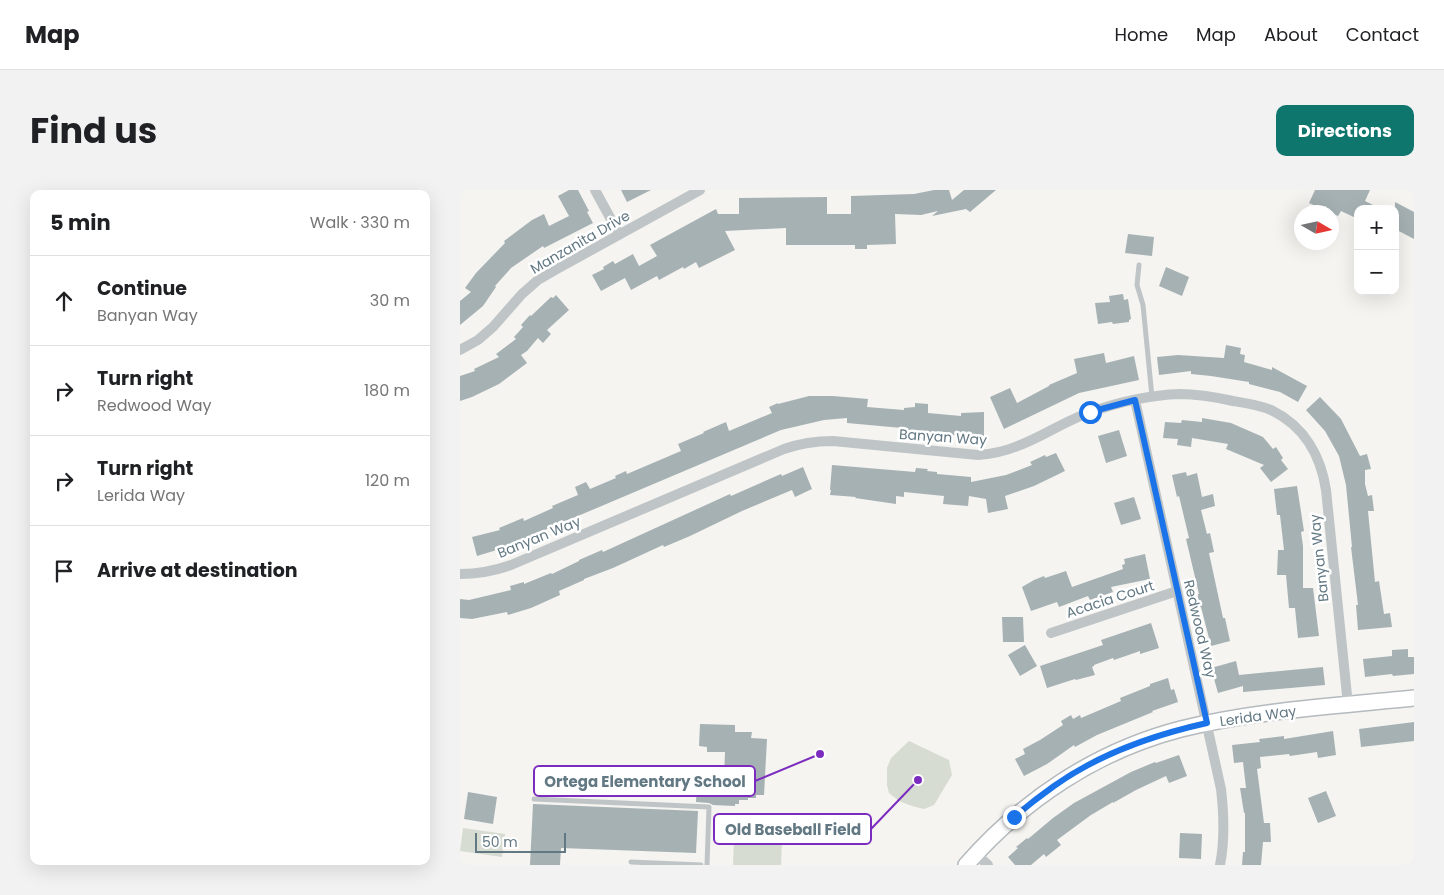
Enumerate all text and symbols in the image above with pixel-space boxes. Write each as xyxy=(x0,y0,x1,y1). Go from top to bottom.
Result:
text: Map xyxy=(25,18,80,51)
text: Home xyxy=(1114,22,1168,47)
text: Map xyxy=(1196,22,1236,47)
text: About xyxy=(1264,22,1318,47)
text: Contact xyxy=(1346,22,1419,47)
button: Directions xyxy=(1276,105,1414,156)
text: Find us xyxy=(30,106,157,155)
street label: Manzanita Drive xyxy=(526,205,634,279)
north arrow xyxy=(1294,205,1339,250)
map controls xyxy=(1354,205,1399,295)
button: + xyxy=(1354,205,1399,250)
text: 5 min xyxy=(50,208,111,237)
text: Walk · 330 m xyxy=(310,211,410,234)
button: − xyxy=(1354,250,1399,295)
text: Continue xyxy=(97,275,187,302)
icon: ahead xyxy=(50,287,78,315)
text: 30 m xyxy=(370,289,410,312)
text: Banyan Way xyxy=(97,304,198,327)
text: Turn right xyxy=(97,365,193,392)
icon: right xyxy=(50,377,78,405)
text: 180 m xyxy=(364,379,410,402)
text: Redwood Way xyxy=(97,394,212,417)
route start xyxy=(1079,401,1102,424)
street label: Banyan Way xyxy=(898,424,988,450)
text: Turn right xyxy=(97,455,193,482)
icon: right xyxy=(50,467,78,495)
text: 120 m xyxy=(365,469,410,492)
text: Lerida Way xyxy=(97,484,185,507)
street label: Banyan Way xyxy=(494,511,584,563)
street label: Banyan Way xyxy=(1304,513,1334,603)
icon: arrive xyxy=(50,557,78,585)
text: Arrive at destination xyxy=(97,557,298,584)
street label: Acacia Court xyxy=(1063,575,1157,623)
street label: Redwood Way xyxy=(1179,578,1221,680)
street label: Lerida Way xyxy=(1218,701,1298,731)
callout: Ortega Elementary School xyxy=(534,766,755,796)
text: Ortega Elementary School xyxy=(544,771,746,792)
route end xyxy=(1003,806,1026,829)
callout: Old Baseball Field xyxy=(714,814,871,844)
text: Old Baseball Field xyxy=(725,819,861,840)
scale bar xyxy=(475,830,566,853)
text: 50 m xyxy=(482,832,518,852)

